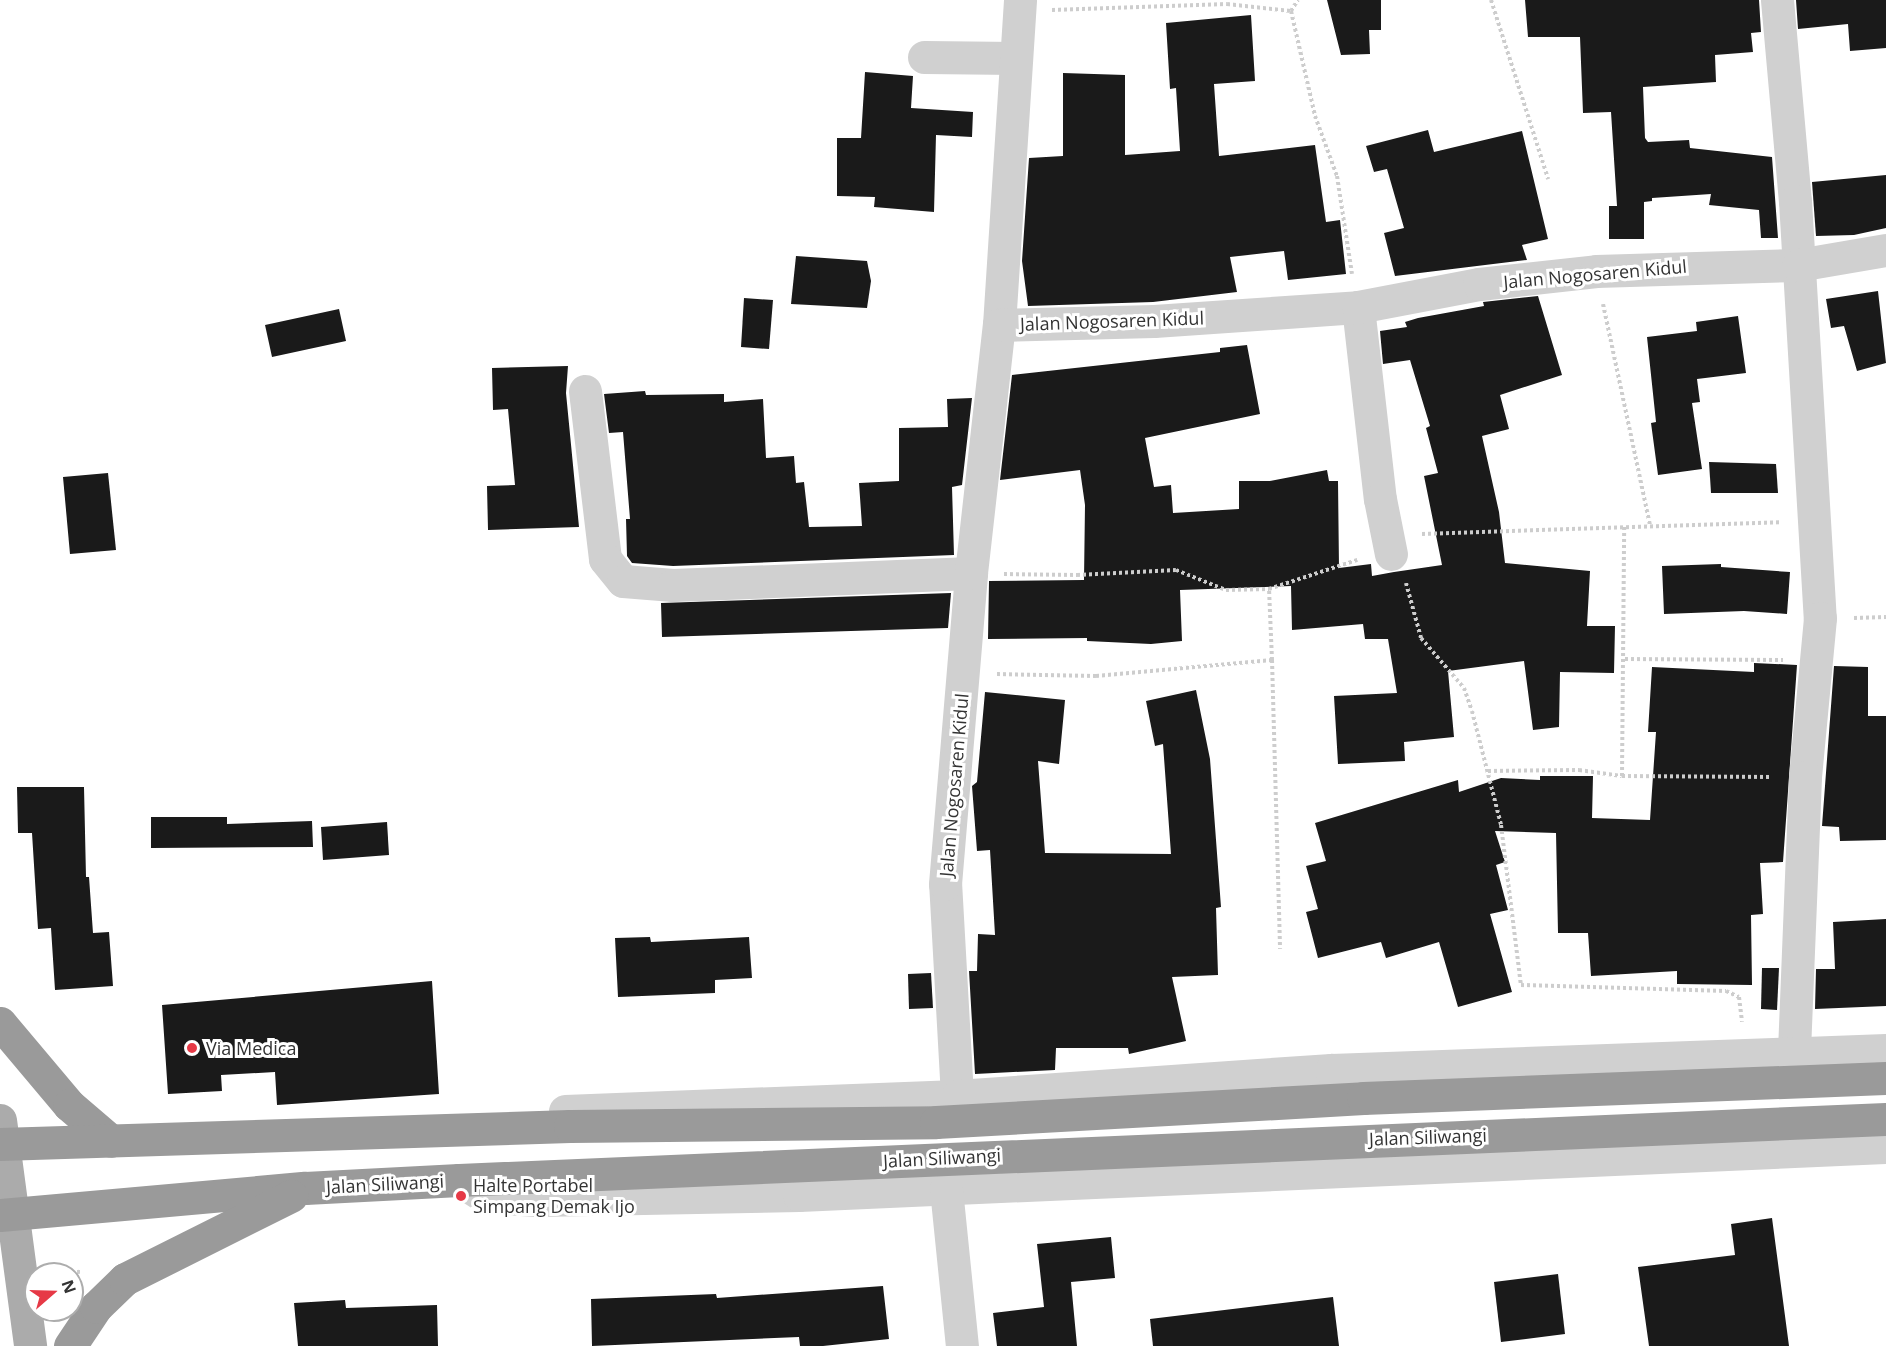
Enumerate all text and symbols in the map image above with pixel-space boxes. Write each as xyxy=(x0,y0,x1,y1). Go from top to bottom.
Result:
street label: Jalan Nogosaren Kidul xyxy=(1502,255,1688,293)
street label: Jalan Nogosaren Kidul xyxy=(1020,307,1204,335)
street label: Jalan Nogosaren Kidul xyxy=(935,692,973,878)
place label: Via Medica xyxy=(206,1037,296,1059)
marker: Via Medica xyxy=(183,1039,201,1057)
street label: Jalan Siliwangi xyxy=(1369,1124,1487,1150)
street label: Jalan Siliwangi xyxy=(883,1144,1001,1172)
street label: Jalan Siliwangi xyxy=(326,1170,444,1198)
place label: Halte Portabel Simpang Demak Ijo xyxy=(473,1175,635,1218)
marker: Halte Portabel Simpang Demak Ijo xyxy=(454,1189,468,1203)
north arrow xyxy=(24,1262,84,1322)
text: N xyxy=(56,1277,82,1296)

